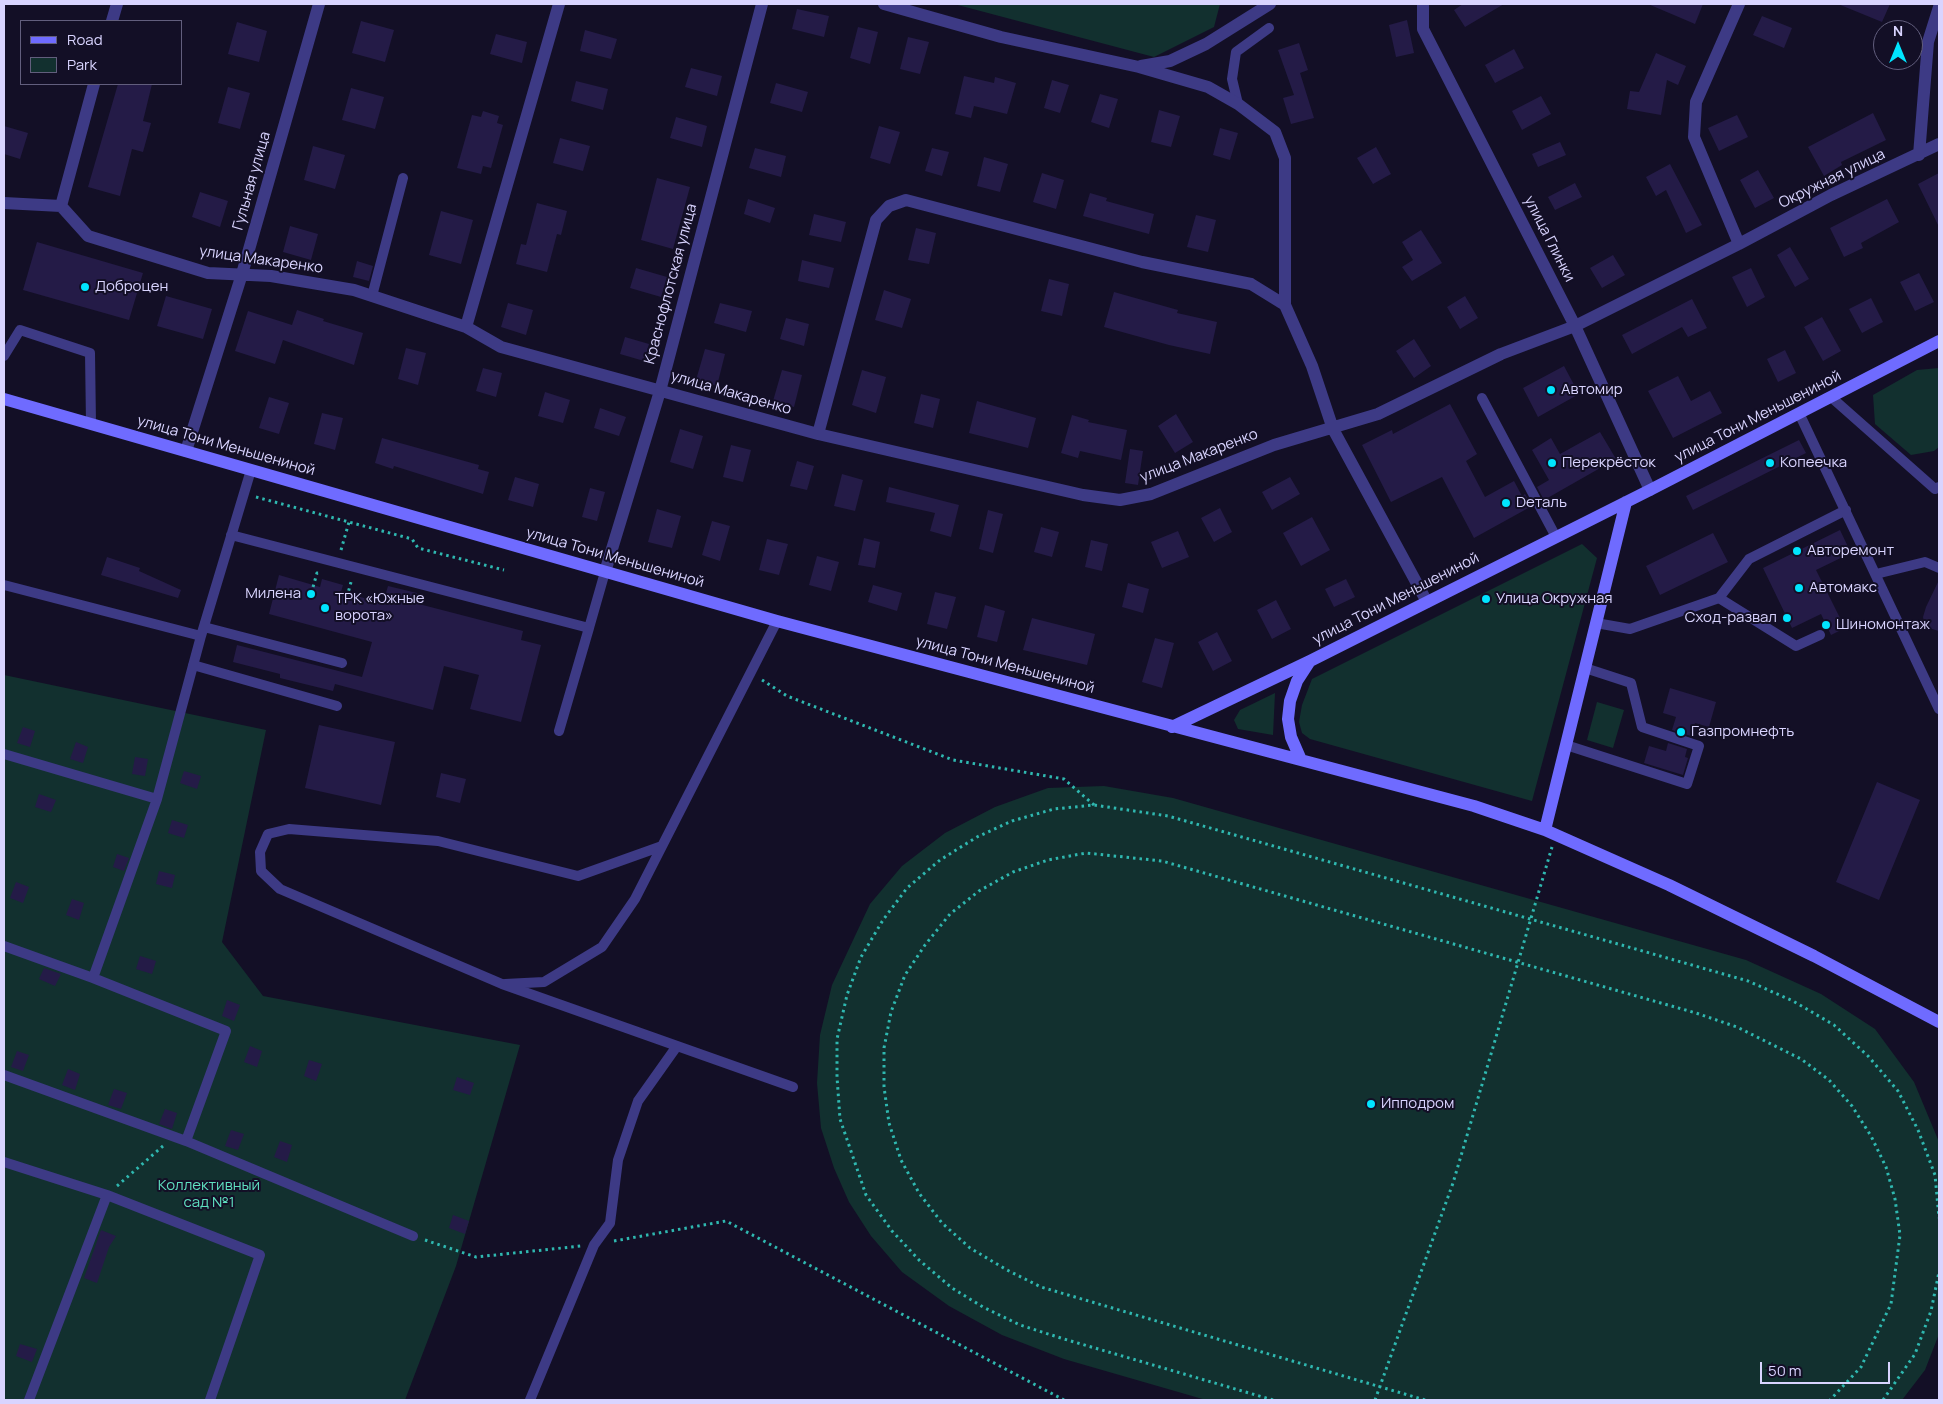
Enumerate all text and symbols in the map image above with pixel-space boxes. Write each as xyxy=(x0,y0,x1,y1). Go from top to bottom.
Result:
legend xyxy=(20,20,182,85)
north arrow xyxy=(1873,20,1923,70)
text: N xyxy=(1893,21,1903,40)
text: Road xyxy=(67,29,103,50)
text: Park xyxy=(67,54,97,75)
street label: Гульная улица xyxy=(229,130,275,232)
street label: Окружная улица xyxy=(1776,145,1888,213)
street label: улица Глинки xyxy=(1520,193,1578,285)
street label: Краснофлотская улица xyxy=(641,202,701,366)
street label: улица Макаренко xyxy=(198,242,324,278)
place label: Доброцен xyxy=(95,278,168,296)
marker: Доброцен xyxy=(79,281,91,293)
street label: улица Макаренко xyxy=(669,367,793,419)
street label: улица Тони Меньшениной xyxy=(1672,367,1844,467)
place label: Автомир xyxy=(1561,381,1623,399)
marker: Автомир xyxy=(1545,384,1557,396)
street label: улица Тони Меньшениной xyxy=(135,412,317,480)
street label: улица Макаренко xyxy=(1138,425,1260,487)
place label: Перекрёсток xyxy=(1562,454,1656,472)
place label: Копеечка xyxy=(1780,454,1847,472)
marker: Перекрёсток xyxy=(1546,457,1558,469)
marker: Копеечка xyxy=(1764,457,1776,469)
place label: Dеталь xyxy=(1516,494,1567,512)
marker: Dеталь xyxy=(1500,497,1512,509)
street label: улица Тони Меньшениной xyxy=(524,524,706,592)
place label: Авторемонт xyxy=(1807,542,1894,560)
marker: Авторемонт xyxy=(1791,545,1803,557)
street label: улица Тони Меньшениной xyxy=(1310,549,1482,649)
place label: Автомакс xyxy=(1809,579,1877,597)
marker: Автомакс xyxy=(1793,582,1805,594)
place label: Милена xyxy=(245,585,301,603)
marker: Милена xyxy=(305,588,317,600)
place label: ТРК «Южные ворота» xyxy=(335,590,425,625)
place label: Улица Окружная xyxy=(1496,590,1613,608)
marker: Улица Окружная xyxy=(1480,593,1492,605)
marker: ТРК «Южные ворота» xyxy=(319,602,331,614)
place label: Сход-развал xyxy=(1685,609,1777,627)
marker: Сход-развал xyxy=(1781,612,1793,624)
place label: Шиномонтаж xyxy=(1836,616,1930,634)
marker: Шиномонтаж xyxy=(1820,619,1832,631)
street label: улица Тони Меньшениной xyxy=(914,632,1096,698)
place label: Газпромнефть xyxy=(1691,723,1794,741)
marker: Газпромнефть xyxy=(1675,726,1687,738)
place label: Ипподром xyxy=(1381,1095,1454,1113)
marker: Ипподром xyxy=(1365,1098,1377,1110)
park label: Коллективный сад №1 xyxy=(158,1177,260,1212)
scale bar xyxy=(1763,1352,1893,1384)
text: 50 m xyxy=(1768,1360,1802,1381)

